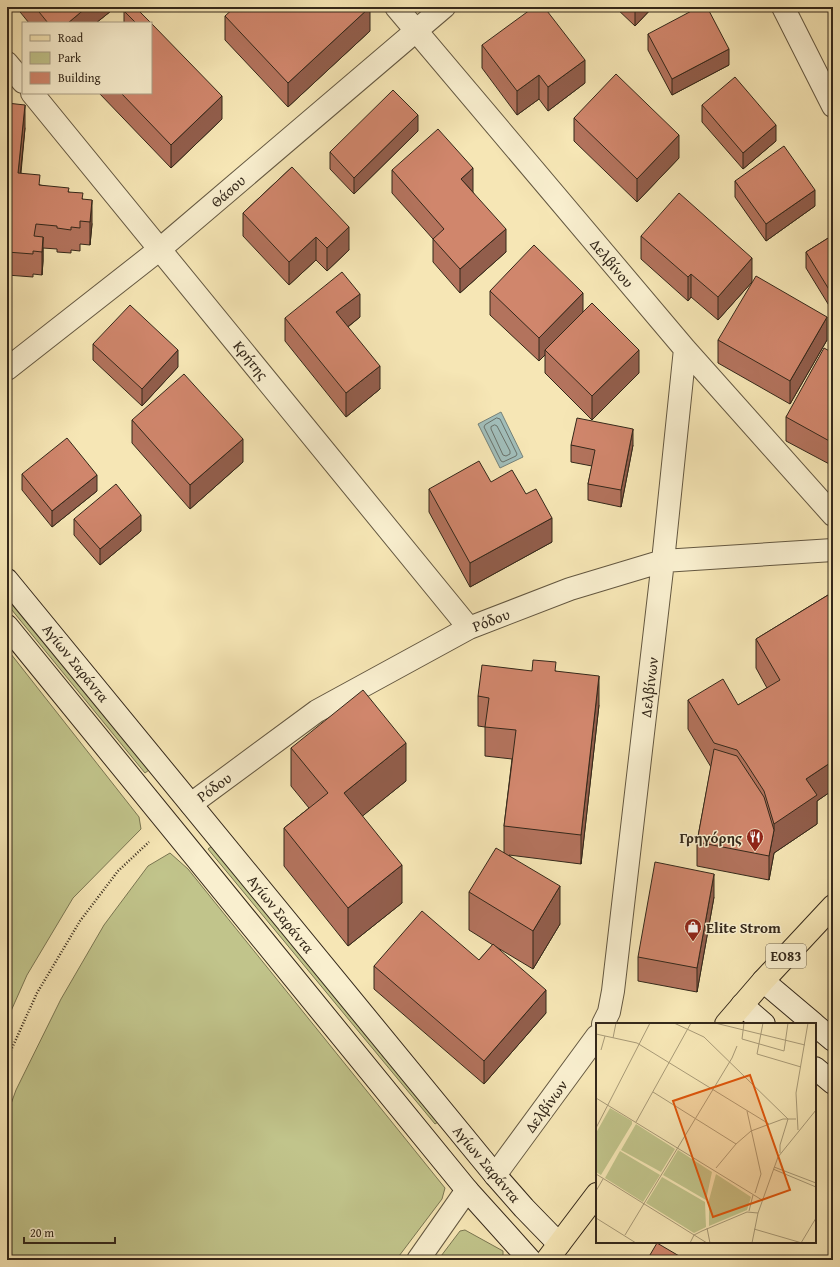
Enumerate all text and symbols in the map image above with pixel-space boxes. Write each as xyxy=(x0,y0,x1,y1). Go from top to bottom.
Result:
legend xyxy=(22,22,152,94)
text: Road xyxy=(58,29,84,46)
text: Park xyxy=(58,49,82,66)
text: Building xyxy=(58,69,101,86)
street label: Θάσου xyxy=(206,170,250,212)
street label: Δελβίνου xyxy=(585,234,639,292)
street label: Κρήτης xyxy=(229,336,274,385)
street label: Ρόδου xyxy=(469,603,513,637)
street label: Αγίων Σαράντα xyxy=(38,619,114,707)
street label: Δελβίνων xyxy=(635,655,663,718)
street label: Ρόδου xyxy=(192,767,236,807)
place label: Γρηγόρης xyxy=(679,827,742,848)
restaurant icon: Γρηγόρης xyxy=(745,827,765,852)
street label: Αγίων Σαράντα xyxy=(243,870,319,958)
shop icon: Elite Strom xyxy=(683,917,703,942)
place label: Elite Strom xyxy=(706,917,781,938)
road number: ΕΟ83 xyxy=(766,944,806,968)
inset map xyxy=(596,1023,816,1243)
street label: Δελβίνων xyxy=(520,1075,573,1137)
street label: Αγίων Σαράντα xyxy=(448,1121,526,1207)
scale bar xyxy=(24,1219,115,1245)
text: 20 m xyxy=(30,1224,54,1241)

